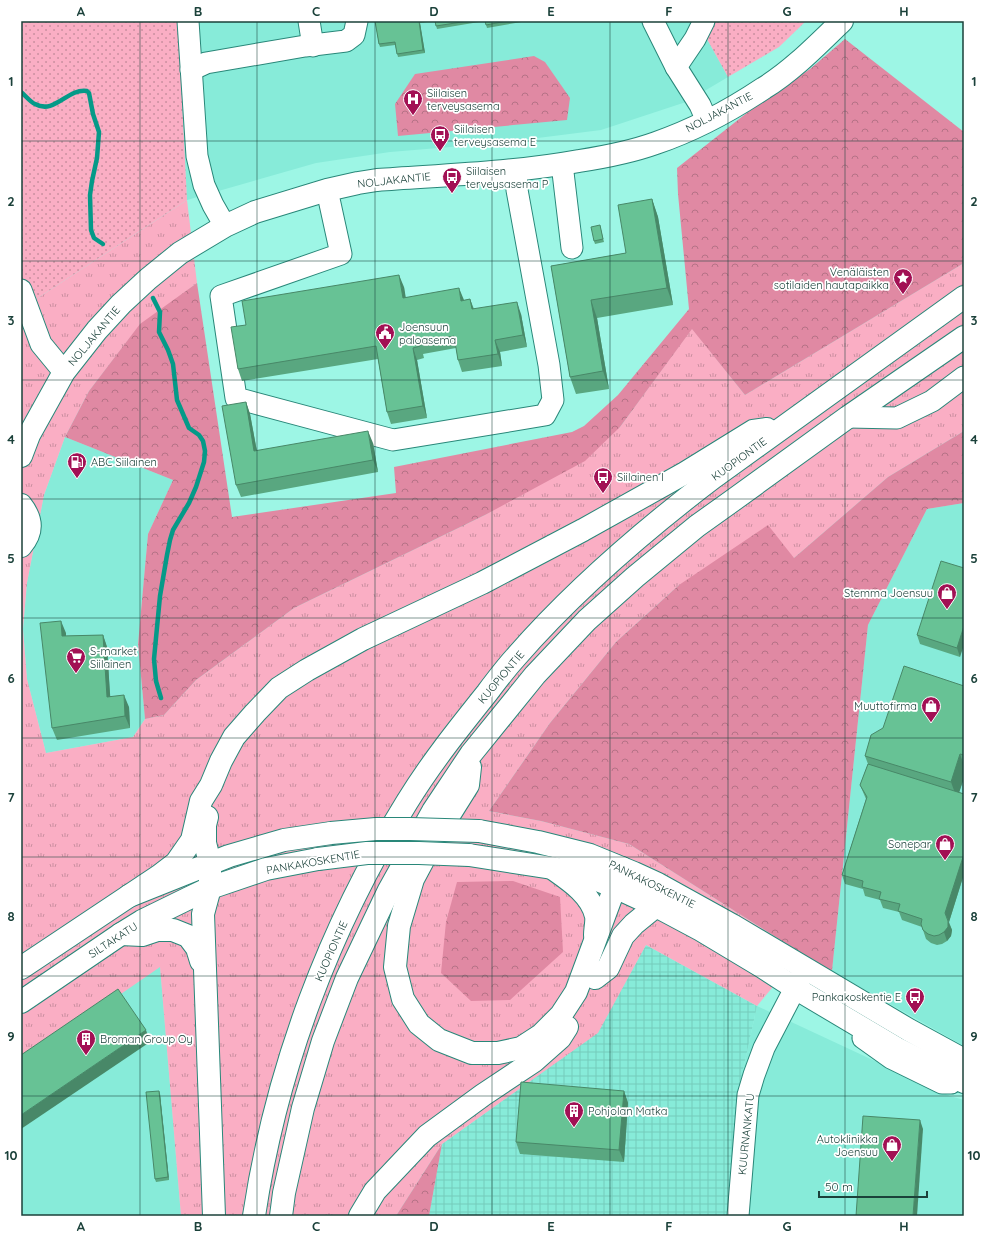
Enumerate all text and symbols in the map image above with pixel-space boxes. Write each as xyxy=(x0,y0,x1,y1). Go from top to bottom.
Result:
text: A xyxy=(77,3,86,19)
text: B xyxy=(194,3,202,19)
text: C xyxy=(312,3,320,19)
text: D xyxy=(429,3,439,19)
text: E xyxy=(547,3,555,19)
text: F xyxy=(665,3,673,19)
text: G xyxy=(782,3,792,19)
text: H xyxy=(899,3,909,19)
text: 1 xyxy=(8,73,14,89)
text: 1 xyxy=(971,73,977,89)
place label: Siilaisen terveysasema xyxy=(427,86,500,113)
hospital icon: Siilaisen terveysasema xyxy=(402,88,424,116)
street label: NOLJAKANTIE xyxy=(683,89,755,135)
place label: Siilaisen terveysasema E xyxy=(454,122,536,149)
bus stop icon: Siilaisen terveysasema E xyxy=(429,124,451,152)
place label: Siilaisen terveysasema P xyxy=(466,164,549,191)
bus stop icon: Siilaisen terveysasema P xyxy=(441,166,463,194)
street label: NOLJAKANTIE xyxy=(357,169,431,191)
text: 2 xyxy=(7,193,15,209)
text: 2 xyxy=(970,193,978,209)
place label: Venäläisten sotilaiden hautapaikka xyxy=(774,265,889,292)
place icon: Venäläisten sotilaiden hautapaikka xyxy=(892,267,914,295)
street label: NOLJAKANTIE xyxy=(65,303,123,369)
text: 3 xyxy=(8,312,15,328)
text: 3 xyxy=(971,312,978,328)
place label: Joensuun paloasema xyxy=(399,320,456,347)
public building icon: Joensuun paloasema xyxy=(374,322,396,350)
text: 4 xyxy=(7,431,15,447)
text: 4 xyxy=(970,431,978,447)
street label: KUOPIONTIE xyxy=(709,434,769,484)
fuel station icon: ABC Siilainen xyxy=(66,451,88,479)
place label: ABC Siilainen xyxy=(91,455,157,469)
bus stop icon: Siilainen I xyxy=(592,466,614,494)
place label: Siilainen I xyxy=(617,470,664,484)
text: 5 xyxy=(7,550,15,566)
text: 5 xyxy=(970,550,978,566)
shop icon: Stemma Joensuu xyxy=(936,582,958,610)
place label: Stemma Joensuu xyxy=(844,586,933,600)
place label: S-market Siilainen xyxy=(90,644,137,671)
supermarket icon: S-market Siilainen xyxy=(65,646,87,674)
street label: KUOPIONTIE xyxy=(475,648,527,706)
text: 6 xyxy=(7,670,15,686)
text: 6 xyxy=(970,670,978,686)
shop icon: Muuttofirma xyxy=(920,695,942,723)
place label: Muuttofirma xyxy=(854,699,917,713)
text: 7 xyxy=(7,789,15,805)
text: 7 xyxy=(970,789,978,805)
shop icon: Sonepar xyxy=(934,833,956,861)
place label: Sonepar xyxy=(888,837,932,851)
street label: PANKAKOSKENTIE xyxy=(265,847,361,877)
street label: PANKAKOSKENTIE xyxy=(606,857,698,911)
text: 8 xyxy=(7,908,15,924)
text: 8 xyxy=(970,908,978,924)
street label: KUOPIONTIE xyxy=(311,918,351,984)
street label: SILTAKATU xyxy=(86,919,140,961)
bus stop icon: Pankakoskentie E xyxy=(904,986,926,1014)
place label: Pankakoskentie E xyxy=(812,990,901,1004)
text: 9 xyxy=(7,1028,15,1044)
building icon: Broman Group Oy xyxy=(75,1028,97,1056)
text: 9 xyxy=(970,1028,978,1044)
place label: Broman Group Oy xyxy=(100,1032,193,1046)
street label: KUURNANKATU xyxy=(735,1093,757,1175)
building icon: Pohjolan Matka xyxy=(563,1100,585,1128)
place label: Pohjolan Matka xyxy=(588,1104,668,1118)
place label: Autoklinikka Joensuu xyxy=(817,1132,878,1159)
shop icon: Autoklinikka Joensuu xyxy=(881,1134,903,1162)
text: 10 xyxy=(4,1147,18,1163)
text: 10 xyxy=(967,1147,981,1163)
scale bar xyxy=(819,1173,927,1199)
text: 50 m xyxy=(825,1179,853,1194)
text: A xyxy=(77,1218,86,1234)
text: B xyxy=(194,1218,202,1234)
text: C xyxy=(312,1218,320,1234)
text: D xyxy=(429,1218,439,1234)
text: E xyxy=(547,1218,555,1234)
text: F xyxy=(665,1218,673,1234)
text: G xyxy=(782,1218,792,1234)
text: H xyxy=(899,1218,909,1234)

